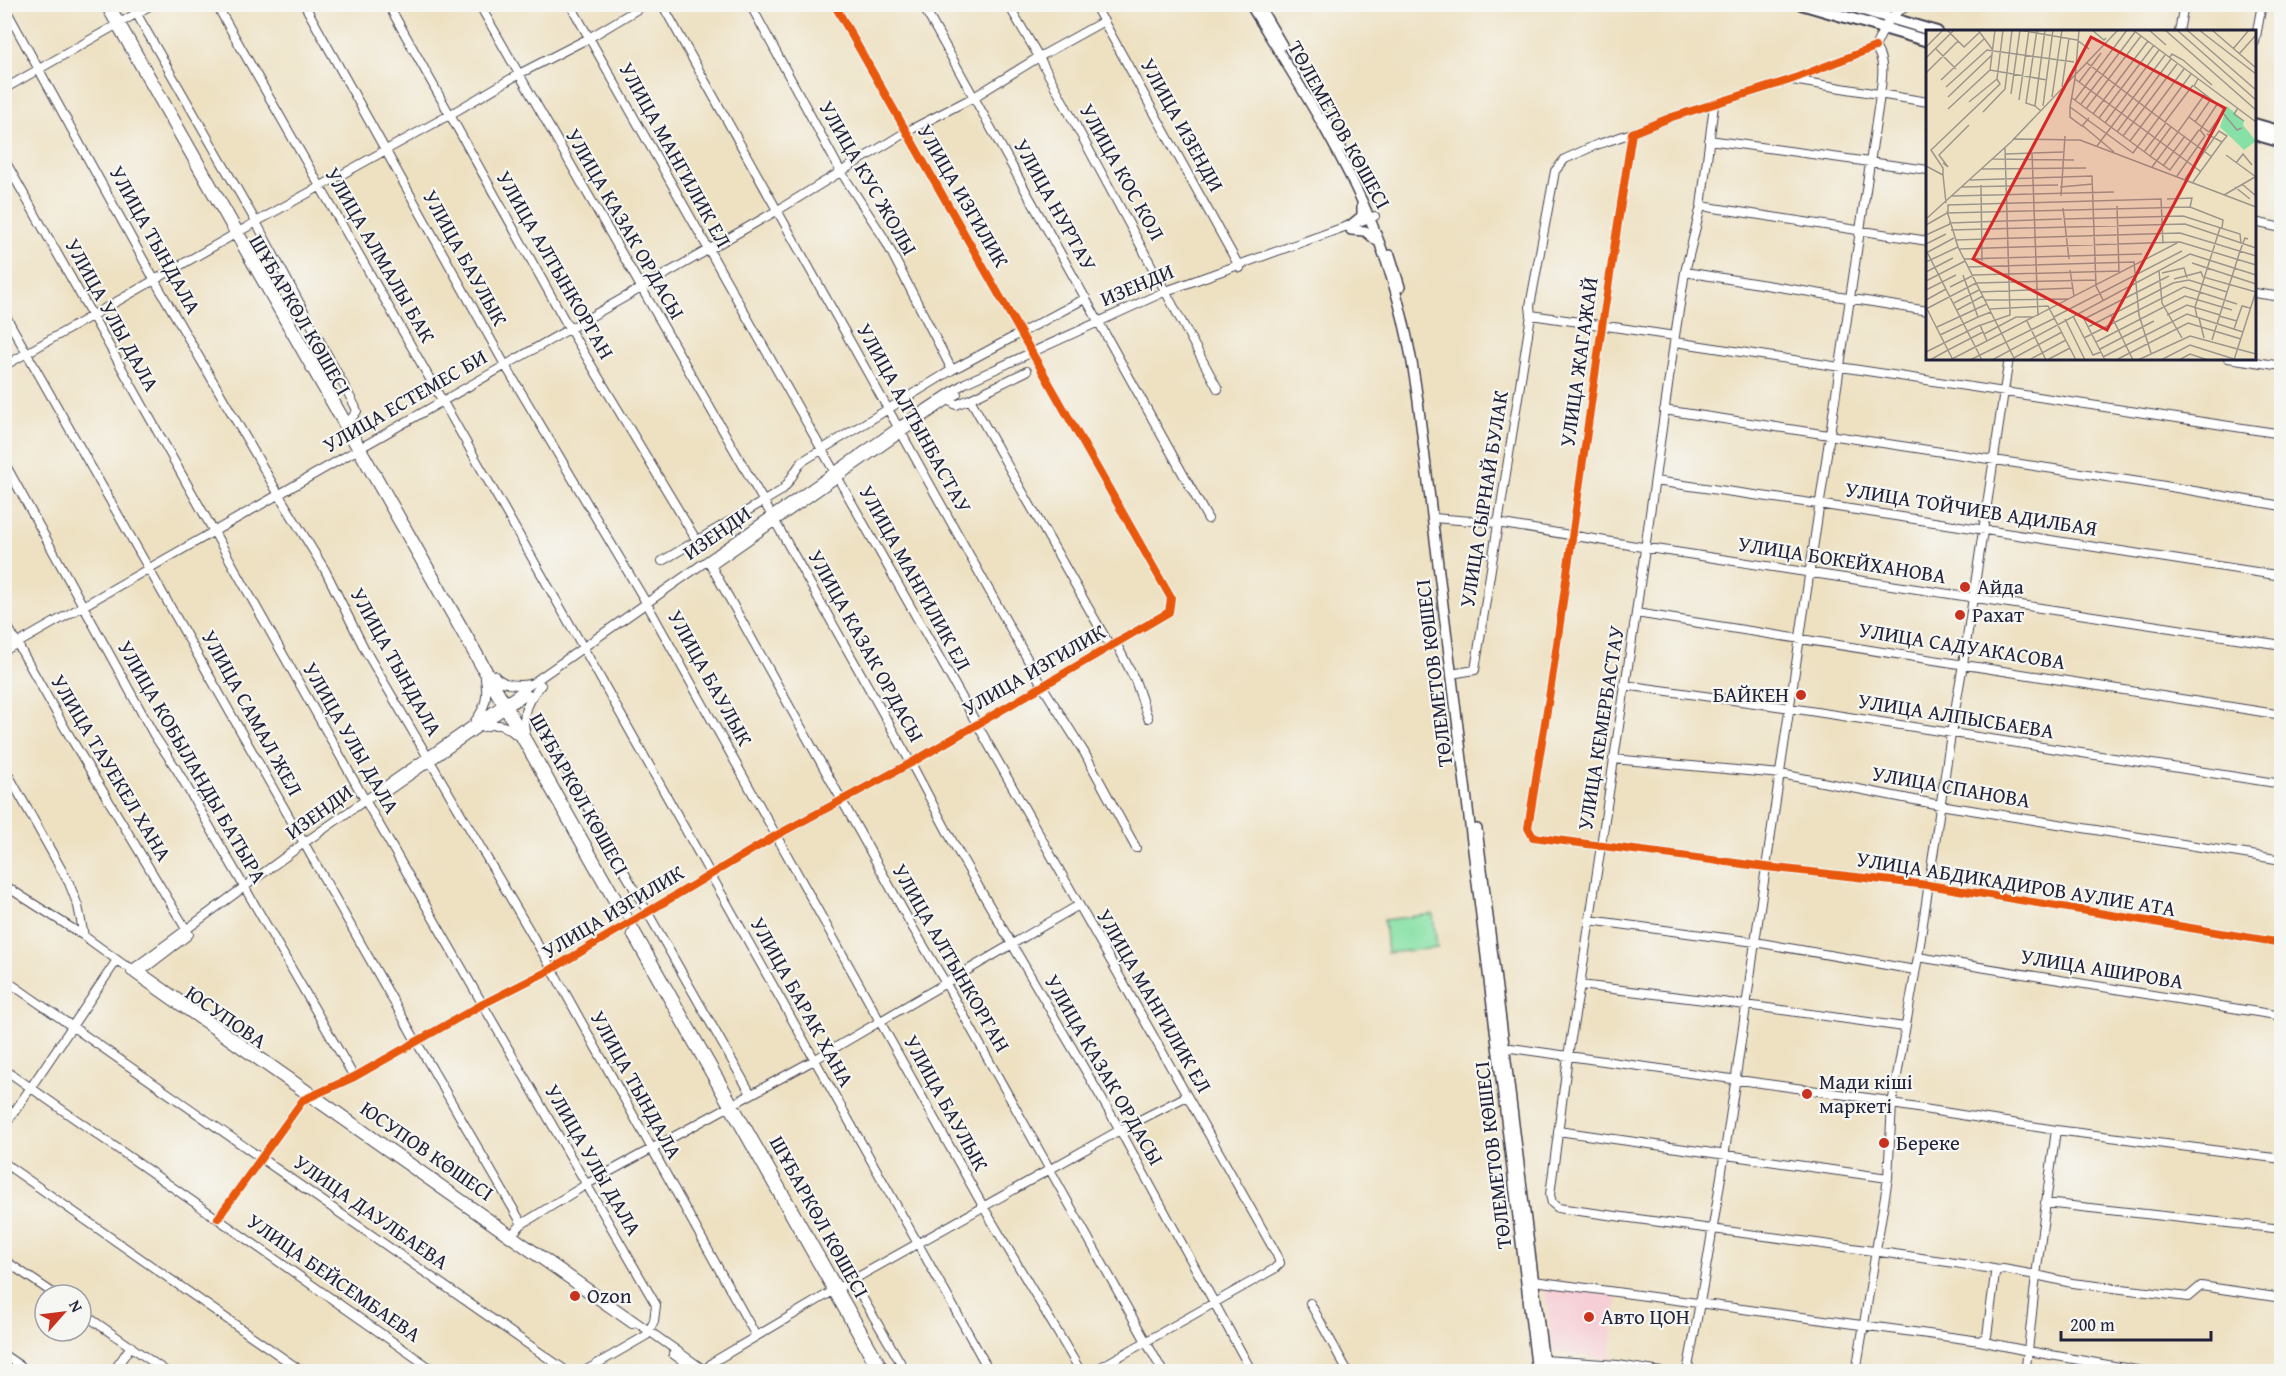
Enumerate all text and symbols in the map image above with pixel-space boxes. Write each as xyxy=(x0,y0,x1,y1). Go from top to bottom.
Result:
inset map xyxy=(1926,30,2256,360)
street label: ТӨЛЕМЕТОВ КӨШЕСІ xyxy=(1280,35,1399,215)
street label: УЛИЦА ИЗЕНДИ xyxy=(1133,52,1232,197)
street label: УЛИЦА МАНГИЛИК ЕЛ xyxy=(612,56,739,253)
street label: УЛИЦА КУС ЖОЛЫ xyxy=(812,95,925,261)
street label: УЛИЦА КОС КОЛ xyxy=(1072,98,1173,246)
street label: УЛИЦА ИЗГИЛИК xyxy=(910,118,1017,273)
street label: УЛИЦА КАЗАК ОРДАСЫ xyxy=(558,123,693,325)
street label: УЛИЦА НУРТАУ xyxy=(1006,133,1105,277)
street label: УЛИЦА ТЫНДАЛА xyxy=(102,160,209,320)
street label: УЛИЦА АЛМАЛЫ БАК xyxy=(317,161,443,348)
street label: УЛИЦА АЛТЫНКОРГАН xyxy=(489,165,622,365)
street label: УЛИЦА БАУЛЫК xyxy=(415,184,516,331)
street label: ШҰБАРКӨЛ КӨШЕСІ xyxy=(242,228,359,401)
street label: УЛИЦА УЛЫ ДАЛА xyxy=(58,233,167,397)
street label: ИЗЕНДИ xyxy=(1095,255,1178,314)
street label: УЛИЦА ЖАГАЖАЙ xyxy=(1551,275,1606,449)
street label: УЛИЦА АЛТЫНБАСТАУ xyxy=(849,317,980,518)
street label: УЛИЦА ЕСТЕМЕС БИ xyxy=(317,341,493,460)
street label: УЛИЦА СЫРНАЙ БУЛАК xyxy=(1451,388,1516,610)
street label: УЛИЦА ТОЙЧИЕВ АДИЛБАЯ xyxy=(1843,473,2099,544)
street label: УЛИЦА МАНГИЛИК ЕЛ xyxy=(852,479,979,676)
street label: ИЗЕНДИ xyxy=(676,498,757,567)
street label: УЛИЦА БОКЕЙХАНОВА xyxy=(1736,528,1949,591)
street label: УЛИЦА КАЗАК ОРДАСЫ xyxy=(801,544,932,748)
place label: Айда xyxy=(1977,571,2024,602)
street label: ТӨЛЕМЕТОВ КӨШЕСІ xyxy=(1407,578,1460,768)
marker: Айда xyxy=(1958,580,1972,594)
street label: УЛИЦА ТЫНДАЛА xyxy=(343,582,450,742)
place label: Рахат xyxy=(1972,599,2024,630)
street label: УЛИЦА БАУЛЫК xyxy=(660,604,761,751)
marker: Рахат xyxy=(1953,608,1967,622)
street label: УЛИЦА САДУАКАСОВА xyxy=(1857,614,2068,677)
street label: УЛИЦА ИЗГИЛИК xyxy=(956,616,1111,723)
street label: УЛИЦА КЕМЕРБАСТАУ xyxy=(1569,623,1632,832)
street label: УЛИЦА САМАЛ ЖЕЛ xyxy=(194,624,311,801)
street label: УЛИЦА КОБЫЛАНДЫ БАТЫРА xyxy=(110,635,275,889)
street label: УЛИЦА УЛЫ ДАЛА xyxy=(295,656,408,820)
street label: УЛИЦА ТАУЕКЕЛ ХАНА xyxy=(43,668,180,867)
place label: БАЙКЕН xyxy=(1713,679,1789,710)
street label: УЛИЦА АЛПЫСБАЕВА xyxy=(1856,685,2057,746)
marker: БАЙКЕН xyxy=(1794,688,1808,702)
street label: ШҰБАРКӨЛ КӨШЕСІ xyxy=(522,707,637,881)
street label: УЛИЦА СПАНОВА xyxy=(1870,757,2033,816)
street label: ИЗЕНДИ xyxy=(278,776,359,847)
street label: УЛИЦА АБДИКАДИРОВ АУЛИЕ АТА xyxy=(1854,843,2178,924)
street label: УЛИЦА ИЗГИЛИК xyxy=(536,857,690,966)
street label: УЛИЦА АЛТЫНКОРГАН xyxy=(885,858,1018,1058)
street label: УЛИЦА МАНГИЛИК ЕЛ xyxy=(1089,903,1220,1098)
street label: УЛИЦА БАРАК ХАНА xyxy=(743,911,862,1093)
street label: УЛИЦА АШИРОВА xyxy=(2019,940,2186,997)
street label: УЛИЦА КАЗАК ОРДАСЫ xyxy=(1037,969,1172,1171)
street label: ЮСУПОВА xyxy=(179,977,274,1056)
street label: УЛИЦА ТЫНДАЛА xyxy=(583,1005,690,1165)
street label: УЛИЦА БАУЛЫК xyxy=(896,1029,997,1176)
street label: ТӨЛЕМЕТОВ КӨШЕСІ xyxy=(1466,1060,1519,1250)
place label: Мади кіші маркеті xyxy=(1819,1066,1913,1121)
street label: УЛИЦА УЛЫ ДАЛА xyxy=(537,1078,650,1242)
marker: Мади кіші маркеті xyxy=(1800,1087,1814,1101)
street label: ЮСУПОВ КӨШЕСІ xyxy=(354,1093,500,1208)
place label: Береке xyxy=(1896,1127,1960,1158)
street label: ШҰБАРКӨЛ КӨШЕСІ xyxy=(762,1130,877,1304)
marker: Береке xyxy=(1877,1136,1891,1150)
street label: УЛИЦА ДАУЛБАЕВА xyxy=(287,1146,455,1277)
street label: УЛИЦА БЕЙСЕМБАЕВА xyxy=(241,1206,428,1350)
place label: Ozon xyxy=(587,1280,632,1311)
north arrow xyxy=(33,1283,93,1343)
marker: Ozon xyxy=(568,1289,582,1303)
text: N xyxy=(63,1296,89,1317)
place label: Авто ЦОН xyxy=(1601,1301,1690,1332)
scale bar xyxy=(2061,1304,2211,1342)
marker: Авто ЦОН xyxy=(1582,1310,1596,1324)
text: 200 m xyxy=(2070,1311,2115,1338)

